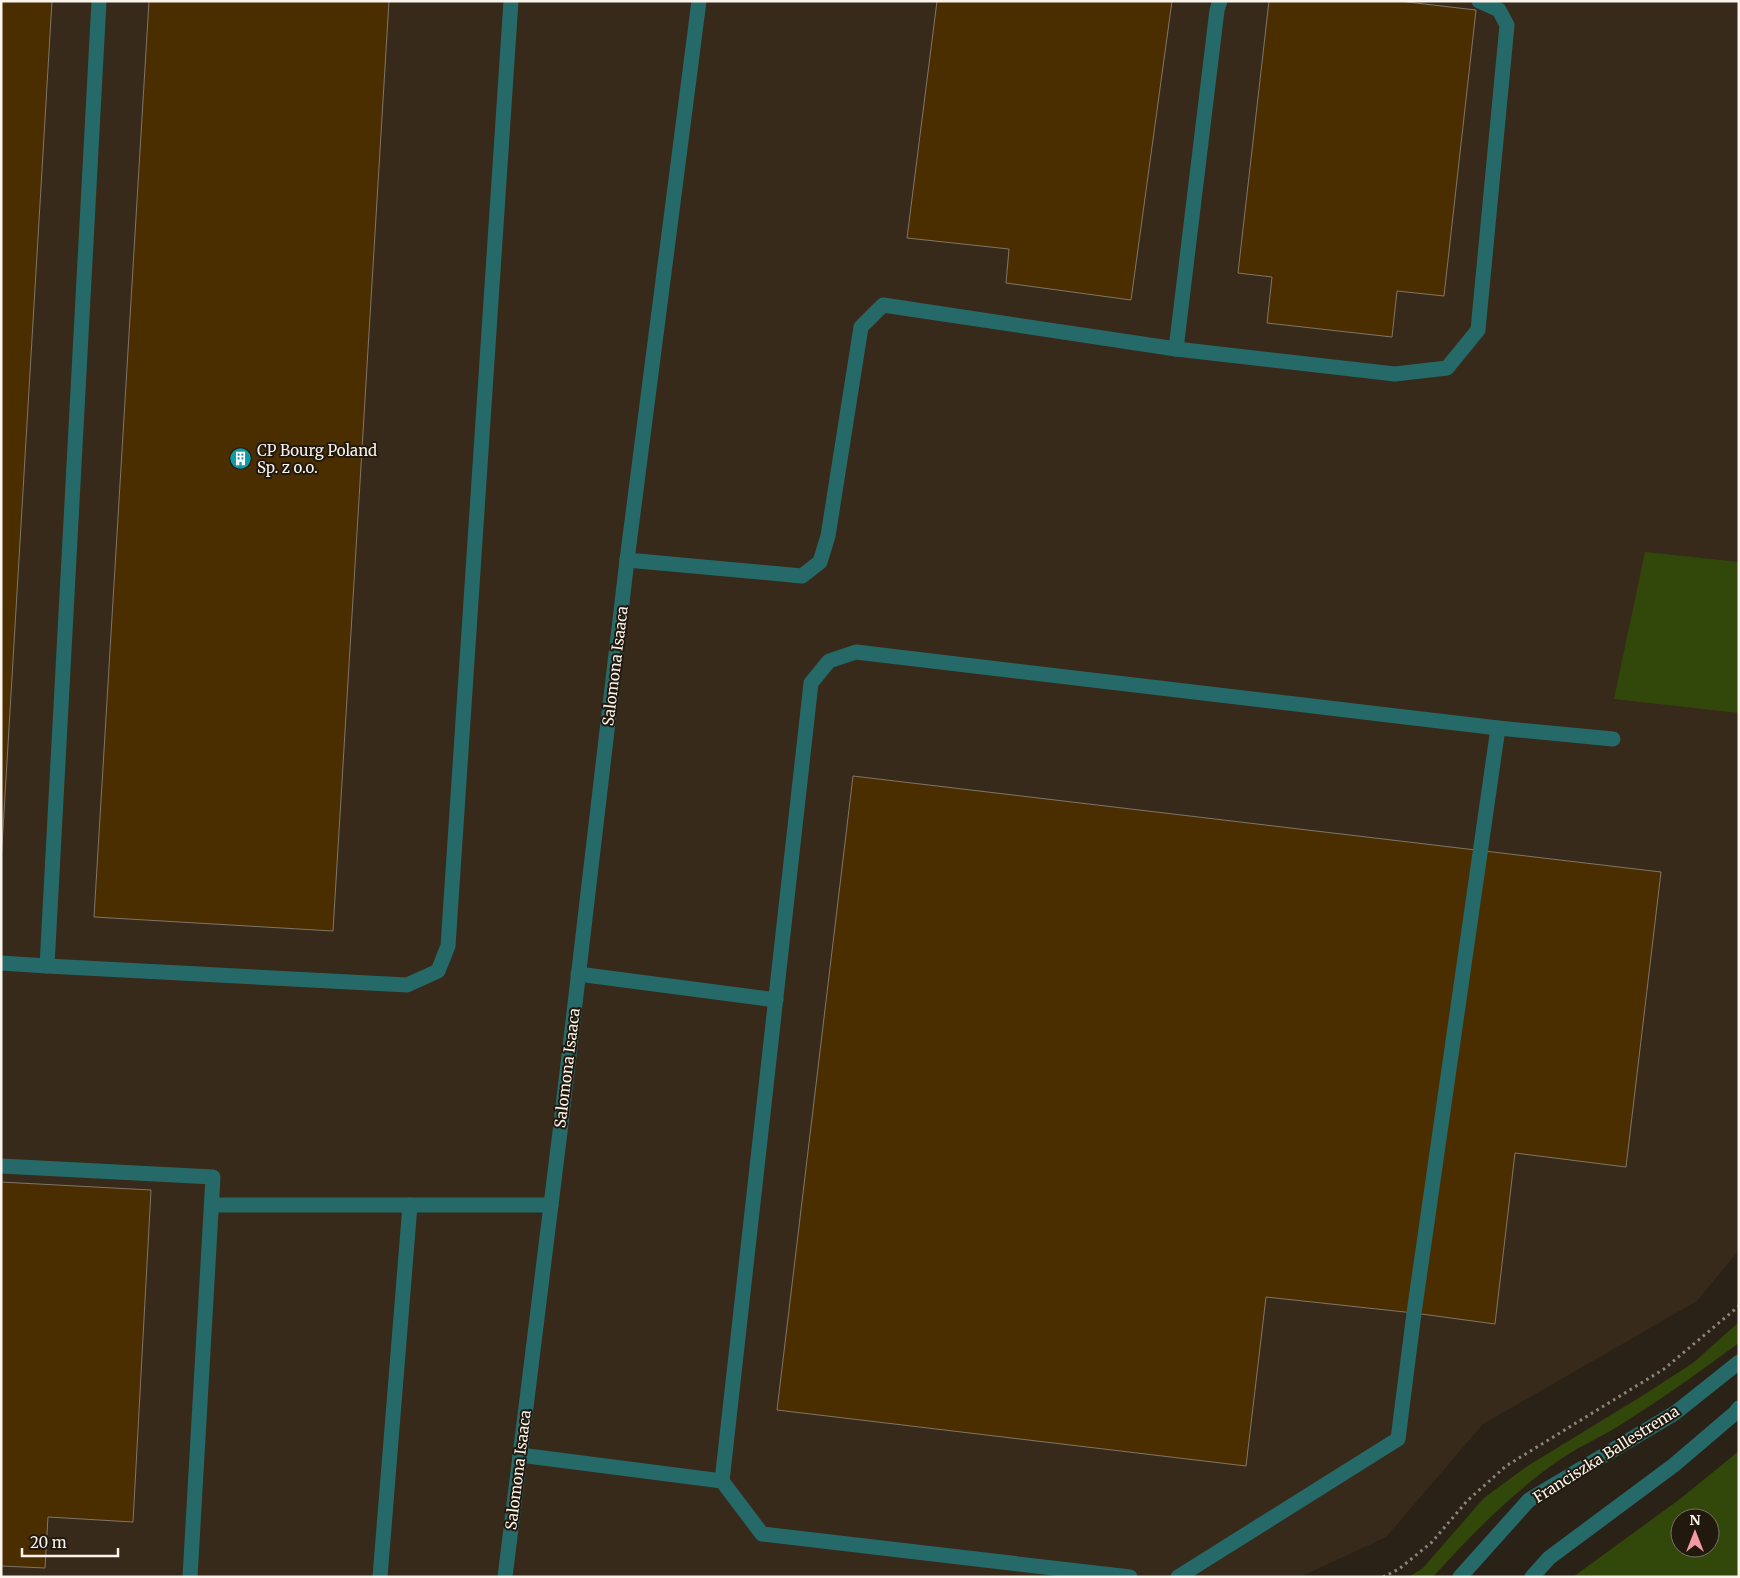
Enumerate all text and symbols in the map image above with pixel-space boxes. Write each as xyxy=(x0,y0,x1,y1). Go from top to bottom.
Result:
place label: CP Bourg Poland Sp. z o.o. xyxy=(257,441,377,477)
building icon: CP Bourg Poland Sp. z o.o. xyxy=(229,447,253,471)
street label: Salomona Isaaca xyxy=(598,605,632,727)
street label: Salomona Isaaca xyxy=(550,1007,584,1129)
street label: Franciszka Ballestrema xyxy=(1530,1401,1682,1507)
street label: Salomona Isaaca xyxy=(501,1409,535,1531)
north arrow xyxy=(1670,1508,1720,1558)
text: N xyxy=(1689,1511,1701,1529)
scale bar xyxy=(22,1526,119,1558)
text: 20 m xyxy=(30,1533,67,1552)

